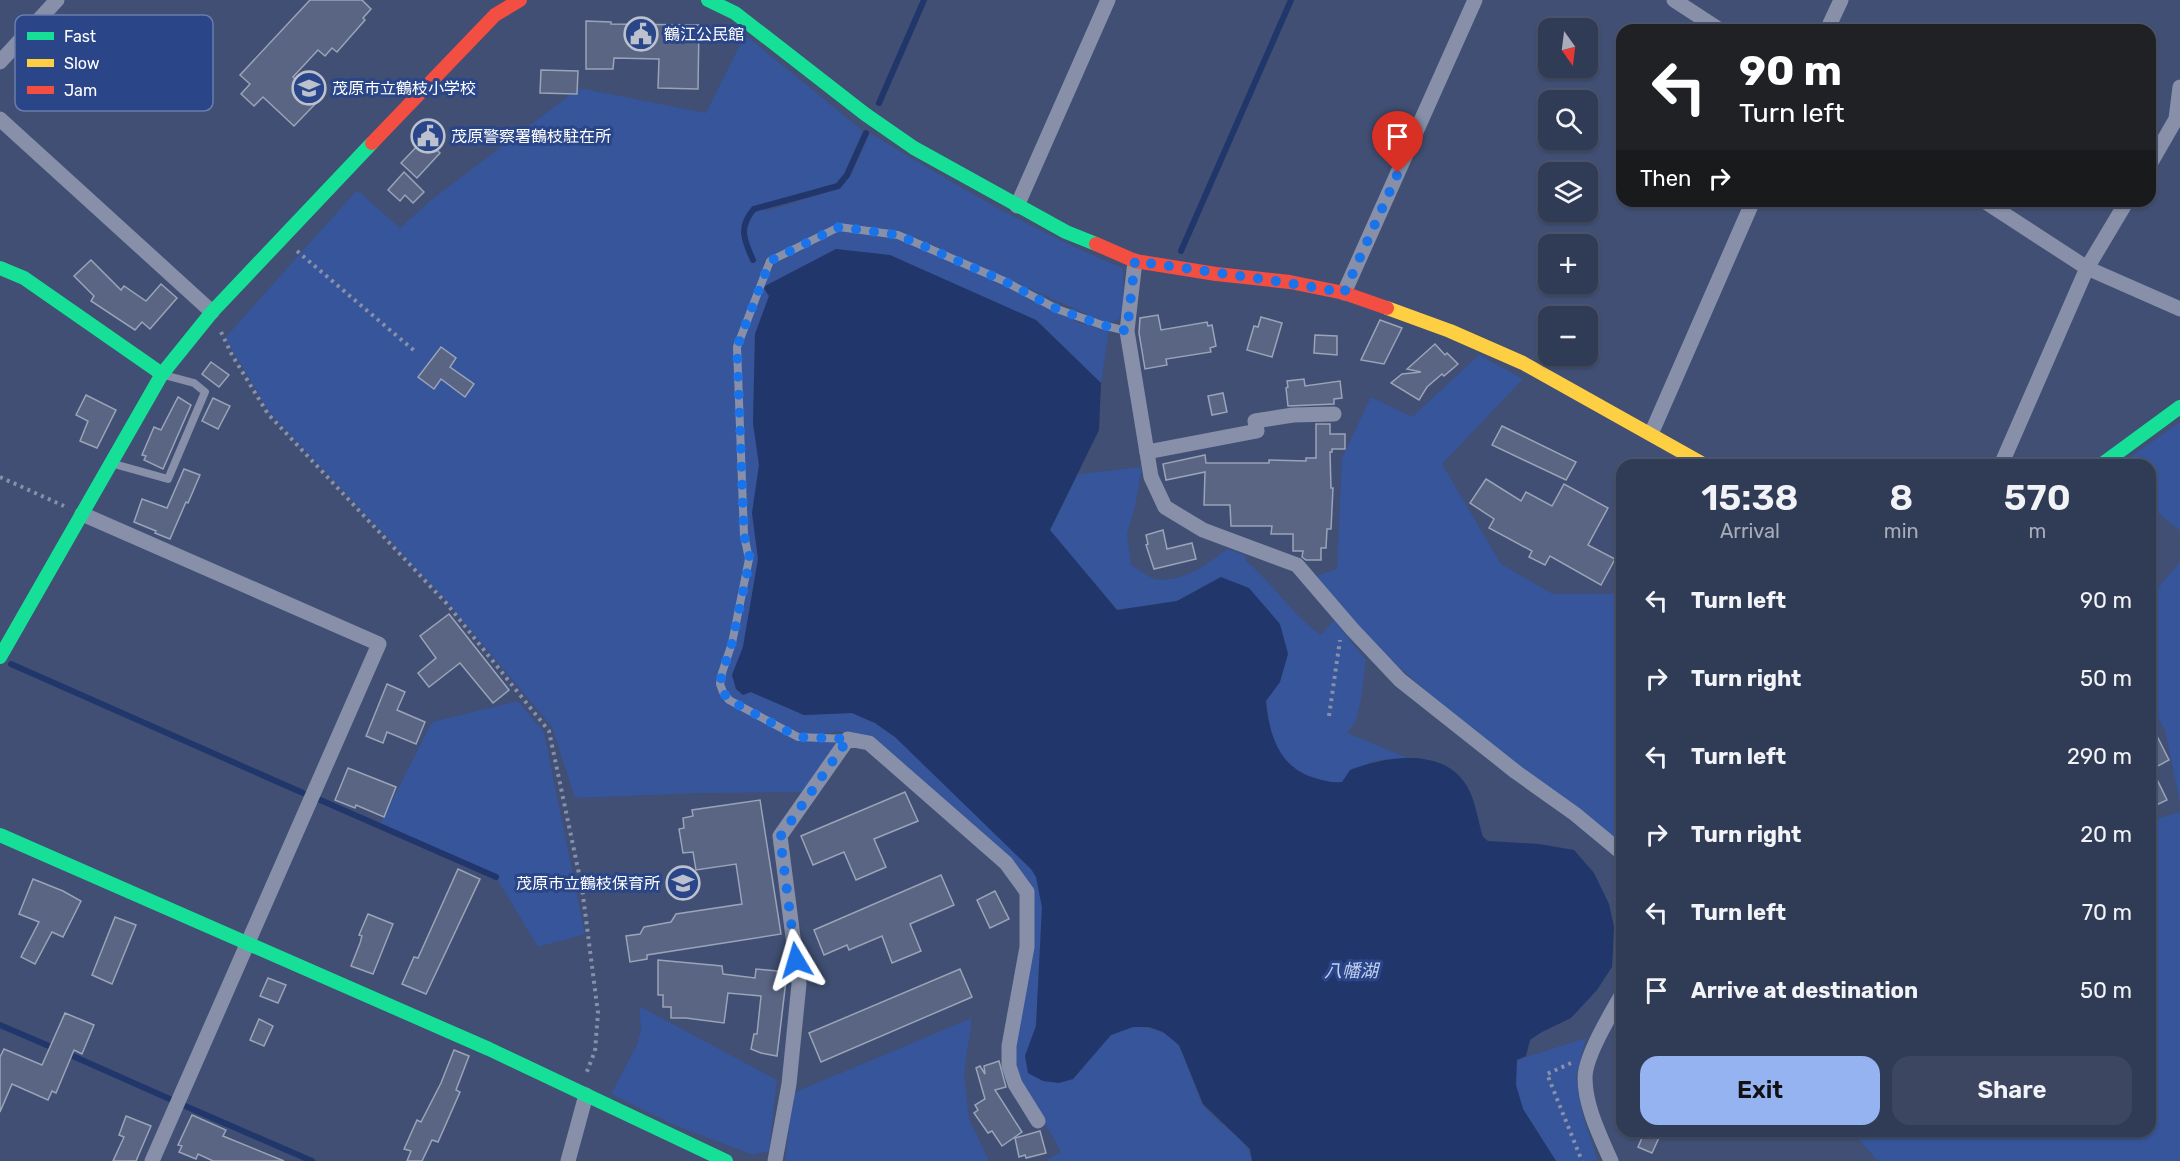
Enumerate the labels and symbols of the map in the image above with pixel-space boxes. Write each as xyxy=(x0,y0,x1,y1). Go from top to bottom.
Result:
legend xyxy=(15,15,213,111)
public building icon: 鶴江公民館 xyxy=(623,16,659,52)
north arrow xyxy=(1538,18,1598,78)
place label: 鶴江公民館 xyxy=(664,25,744,44)
text: Fast xyxy=(64,27,96,46)
text: Slow xyxy=(64,54,100,73)
school or university icon: 茂原市立鶴枝小学校 xyxy=(291,70,327,106)
place label: 茂原市立鶴枝小学校 xyxy=(332,79,476,98)
text: Jam xyxy=(64,81,97,100)
pin xyxy=(1372,111,1423,173)
public building icon: 茂原警察署鶴枝駐在所 xyxy=(410,118,446,154)
place label: 茂原警察署鶴枝駐在所 xyxy=(451,127,611,146)
school or university icon: 茂原市立鶴枝保育所 xyxy=(665,865,701,901)
place label: 茂原市立鶴枝保育所 xyxy=(516,874,660,893)
position arrow xyxy=(764,928,828,992)
water label: 八幡湖 xyxy=(1324,960,1381,982)

